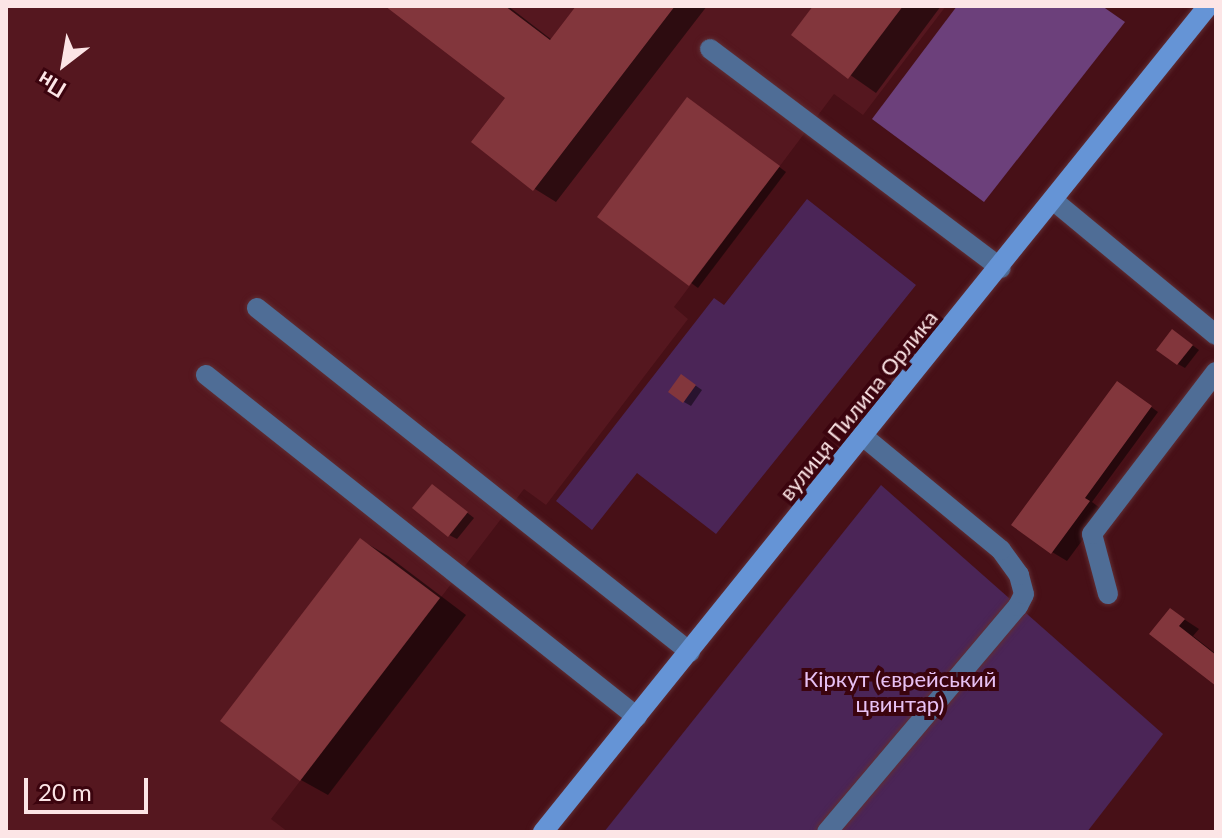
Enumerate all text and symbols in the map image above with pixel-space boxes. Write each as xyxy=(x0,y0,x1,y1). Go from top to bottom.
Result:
north arrow xyxy=(24,24,104,104)
text: Пн xyxy=(32,66,71,104)
street label: вулиця Пилипа Орлика xyxy=(773,305,943,505)
park label: Кіркут (єврейський цвинтар) xyxy=(804,665,996,716)
scale bar xyxy=(28,762,152,812)
text: 20 m xyxy=(38,777,92,806)

